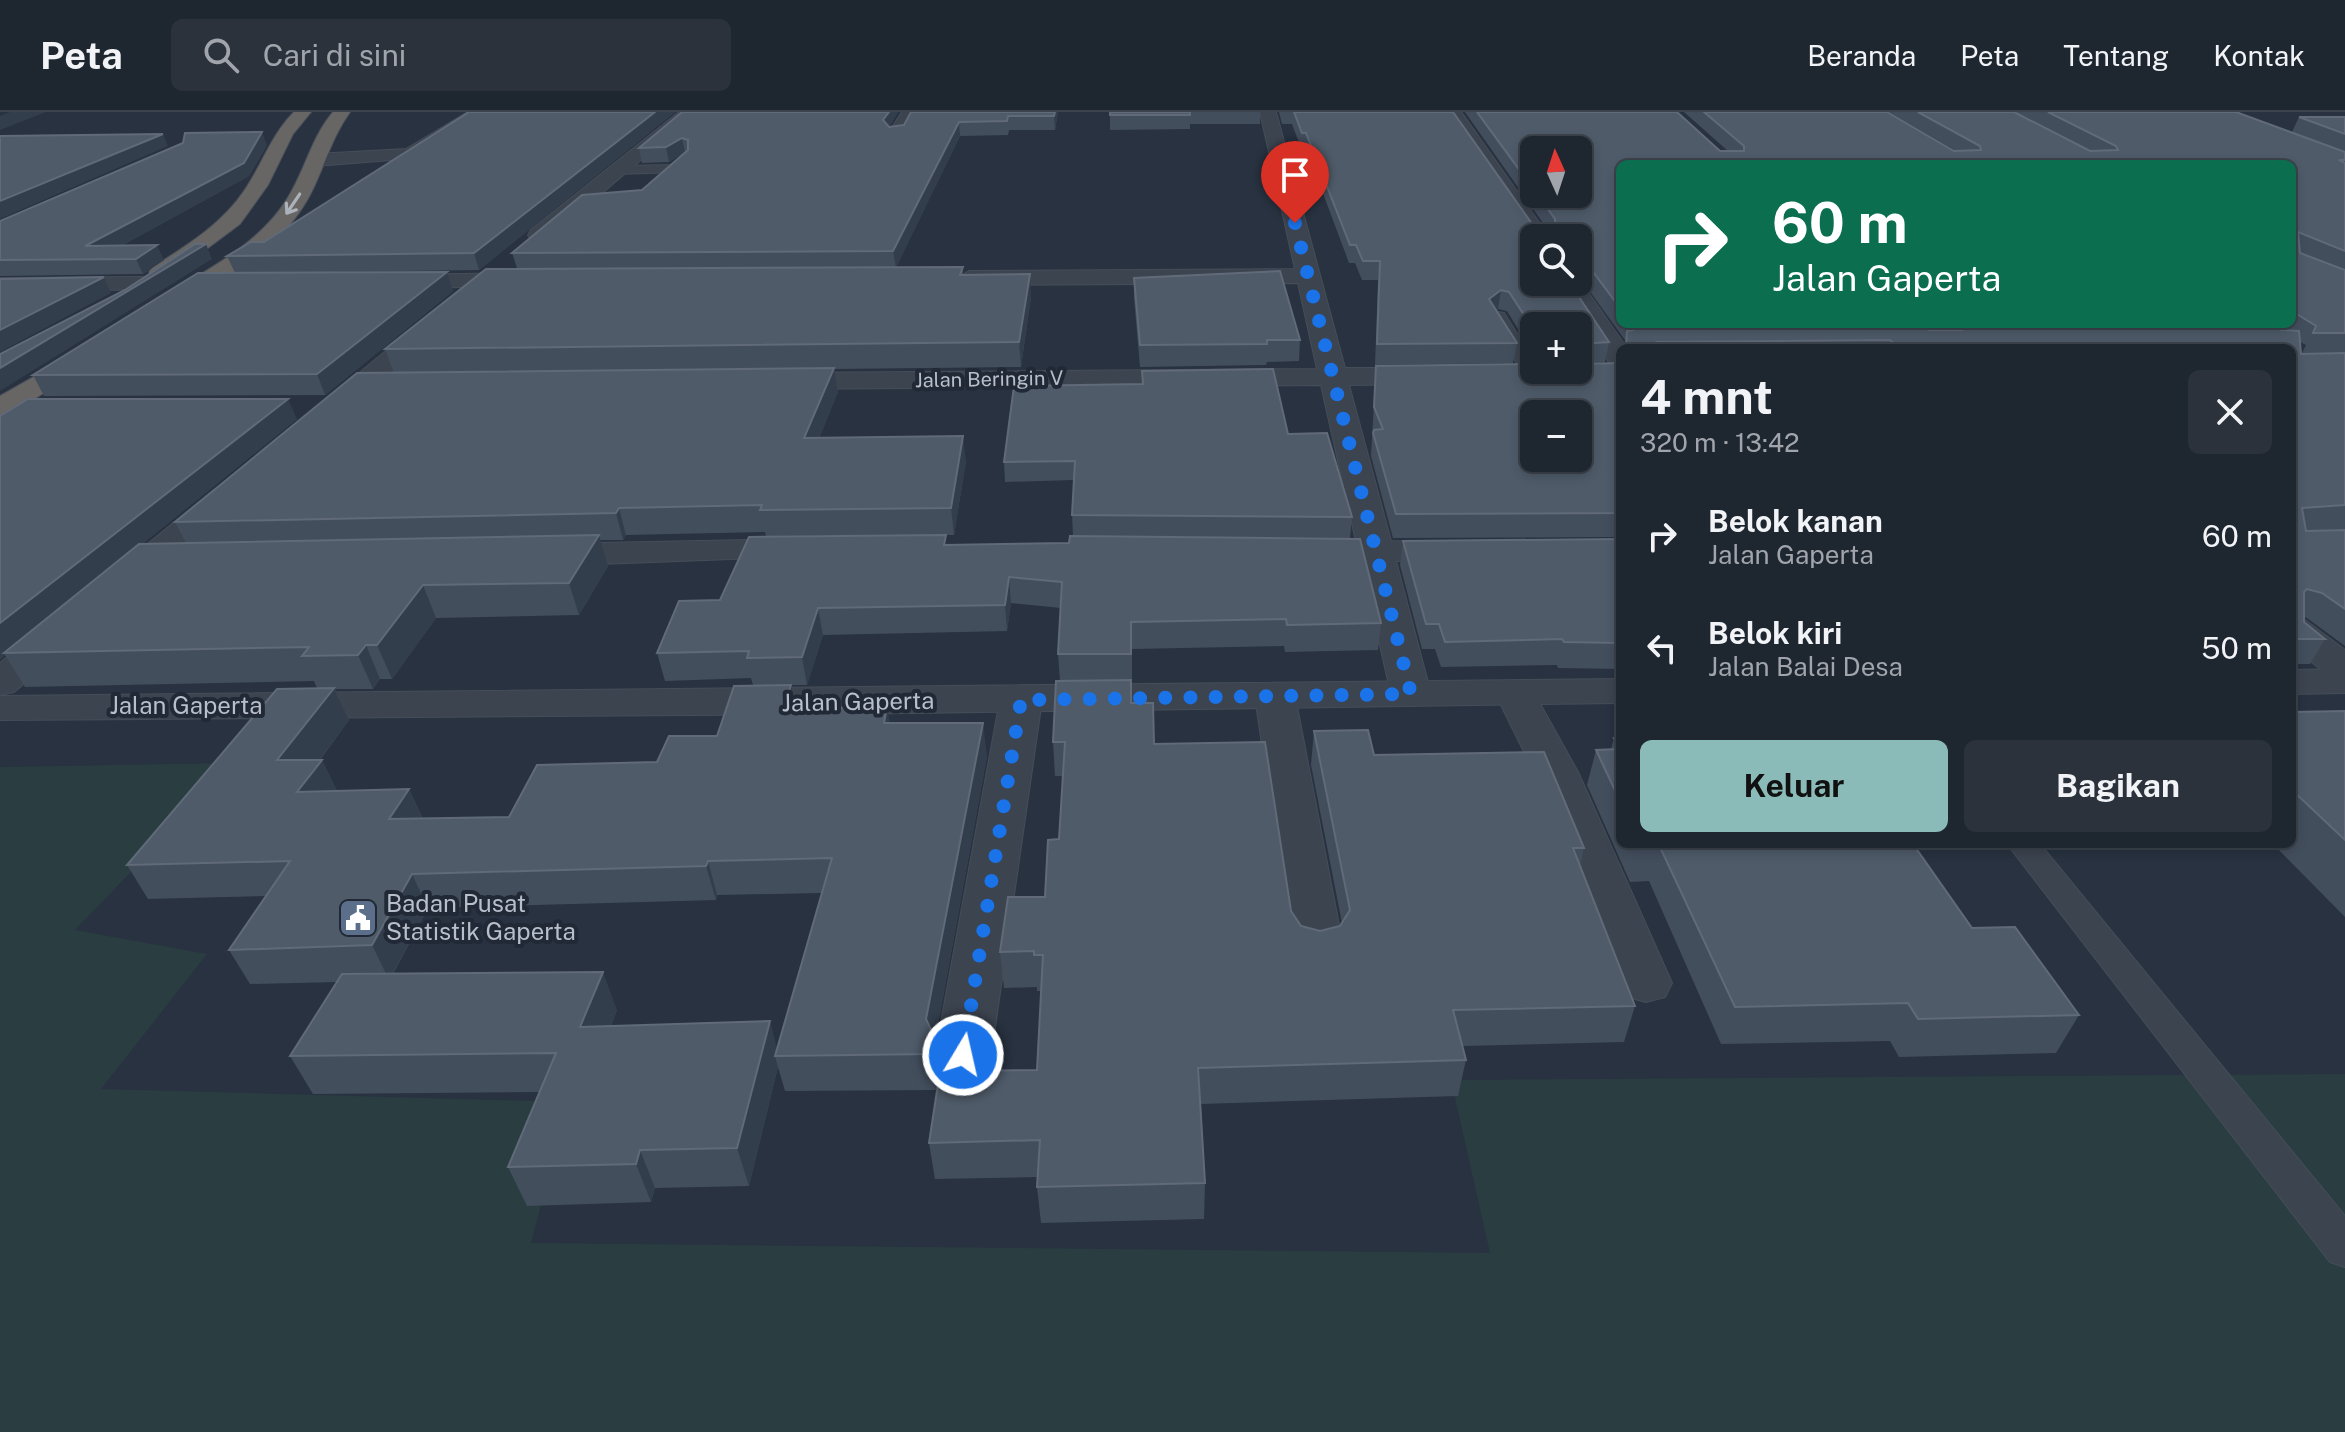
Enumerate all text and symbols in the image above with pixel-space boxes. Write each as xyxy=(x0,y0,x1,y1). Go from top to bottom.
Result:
search box xyxy=(171,19,731,91)
text: Peta xyxy=(40,33,123,78)
icon: search xyxy=(199,33,243,77)
text: Cari di sini xyxy=(263,37,406,73)
text: Beranda xyxy=(1807,39,1916,72)
text: Peta xyxy=(1960,39,2019,72)
text: Tentang xyxy=(2063,39,2169,72)
text: Kontak xyxy=(2213,39,2305,72)
north arrow xyxy=(1520,136,1592,208)
map controls xyxy=(1520,136,1592,472)
pin xyxy=(1261,141,1329,223)
icon: arrive xyxy=(1273,153,1317,197)
text: 60 m xyxy=(1772,190,1908,256)
icon: right xyxy=(1640,192,1744,296)
one-way arrow xyxy=(285,193,301,215)
button: search xyxy=(1520,224,1592,296)
text: Jalan Gaperta xyxy=(1772,257,2002,299)
button: + xyxy=(1520,312,1592,384)
street label: Jalan Beringin V xyxy=(915,366,1063,392)
text: 4 mnt xyxy=(1640,368,1773,425)
button: close xyxy=(2188,370,2272,454)
button: − xyxy=(1520,400,1592,472)
text: 320 m · 13:42 xyxy=(1640,427,1800,458)
text: Belok kanan xyxy=(1708,503,1883,539)
icon: right xyxy=(1640,514,1684,558)
text: 60 m xyxy=(2202,518,2272,554)
text: Jalan Gaperta xyxy=(1708,539,1874,570)
text: Belok kiri xyxy=(1708,615,1842,651)
icon: left xyxy=(1640,626,1684,670)
text: 50 m xyxy=(2201,630,2272,666)
text: Jalan Balai Desa xyxy=(1708,651,1903,682)
street label: Jalan Gaperta xyxy=(781,686,935,716)
street label: Jalan Gaperta xyxy=(109,691,263,719)
button: Keluar xyxy=(1640,740,1948,832)
button: Bagikan xyxy=(1964,740,2272,832)
place label: Badan Pusat Statistik Gaperta xyxy=(386,889,576,945)
public building icon: Badan Pusat Statistik Gaperta xyxy=(337,897,379,939)
position arrow xyxy=(921,1013,1005,1097)

